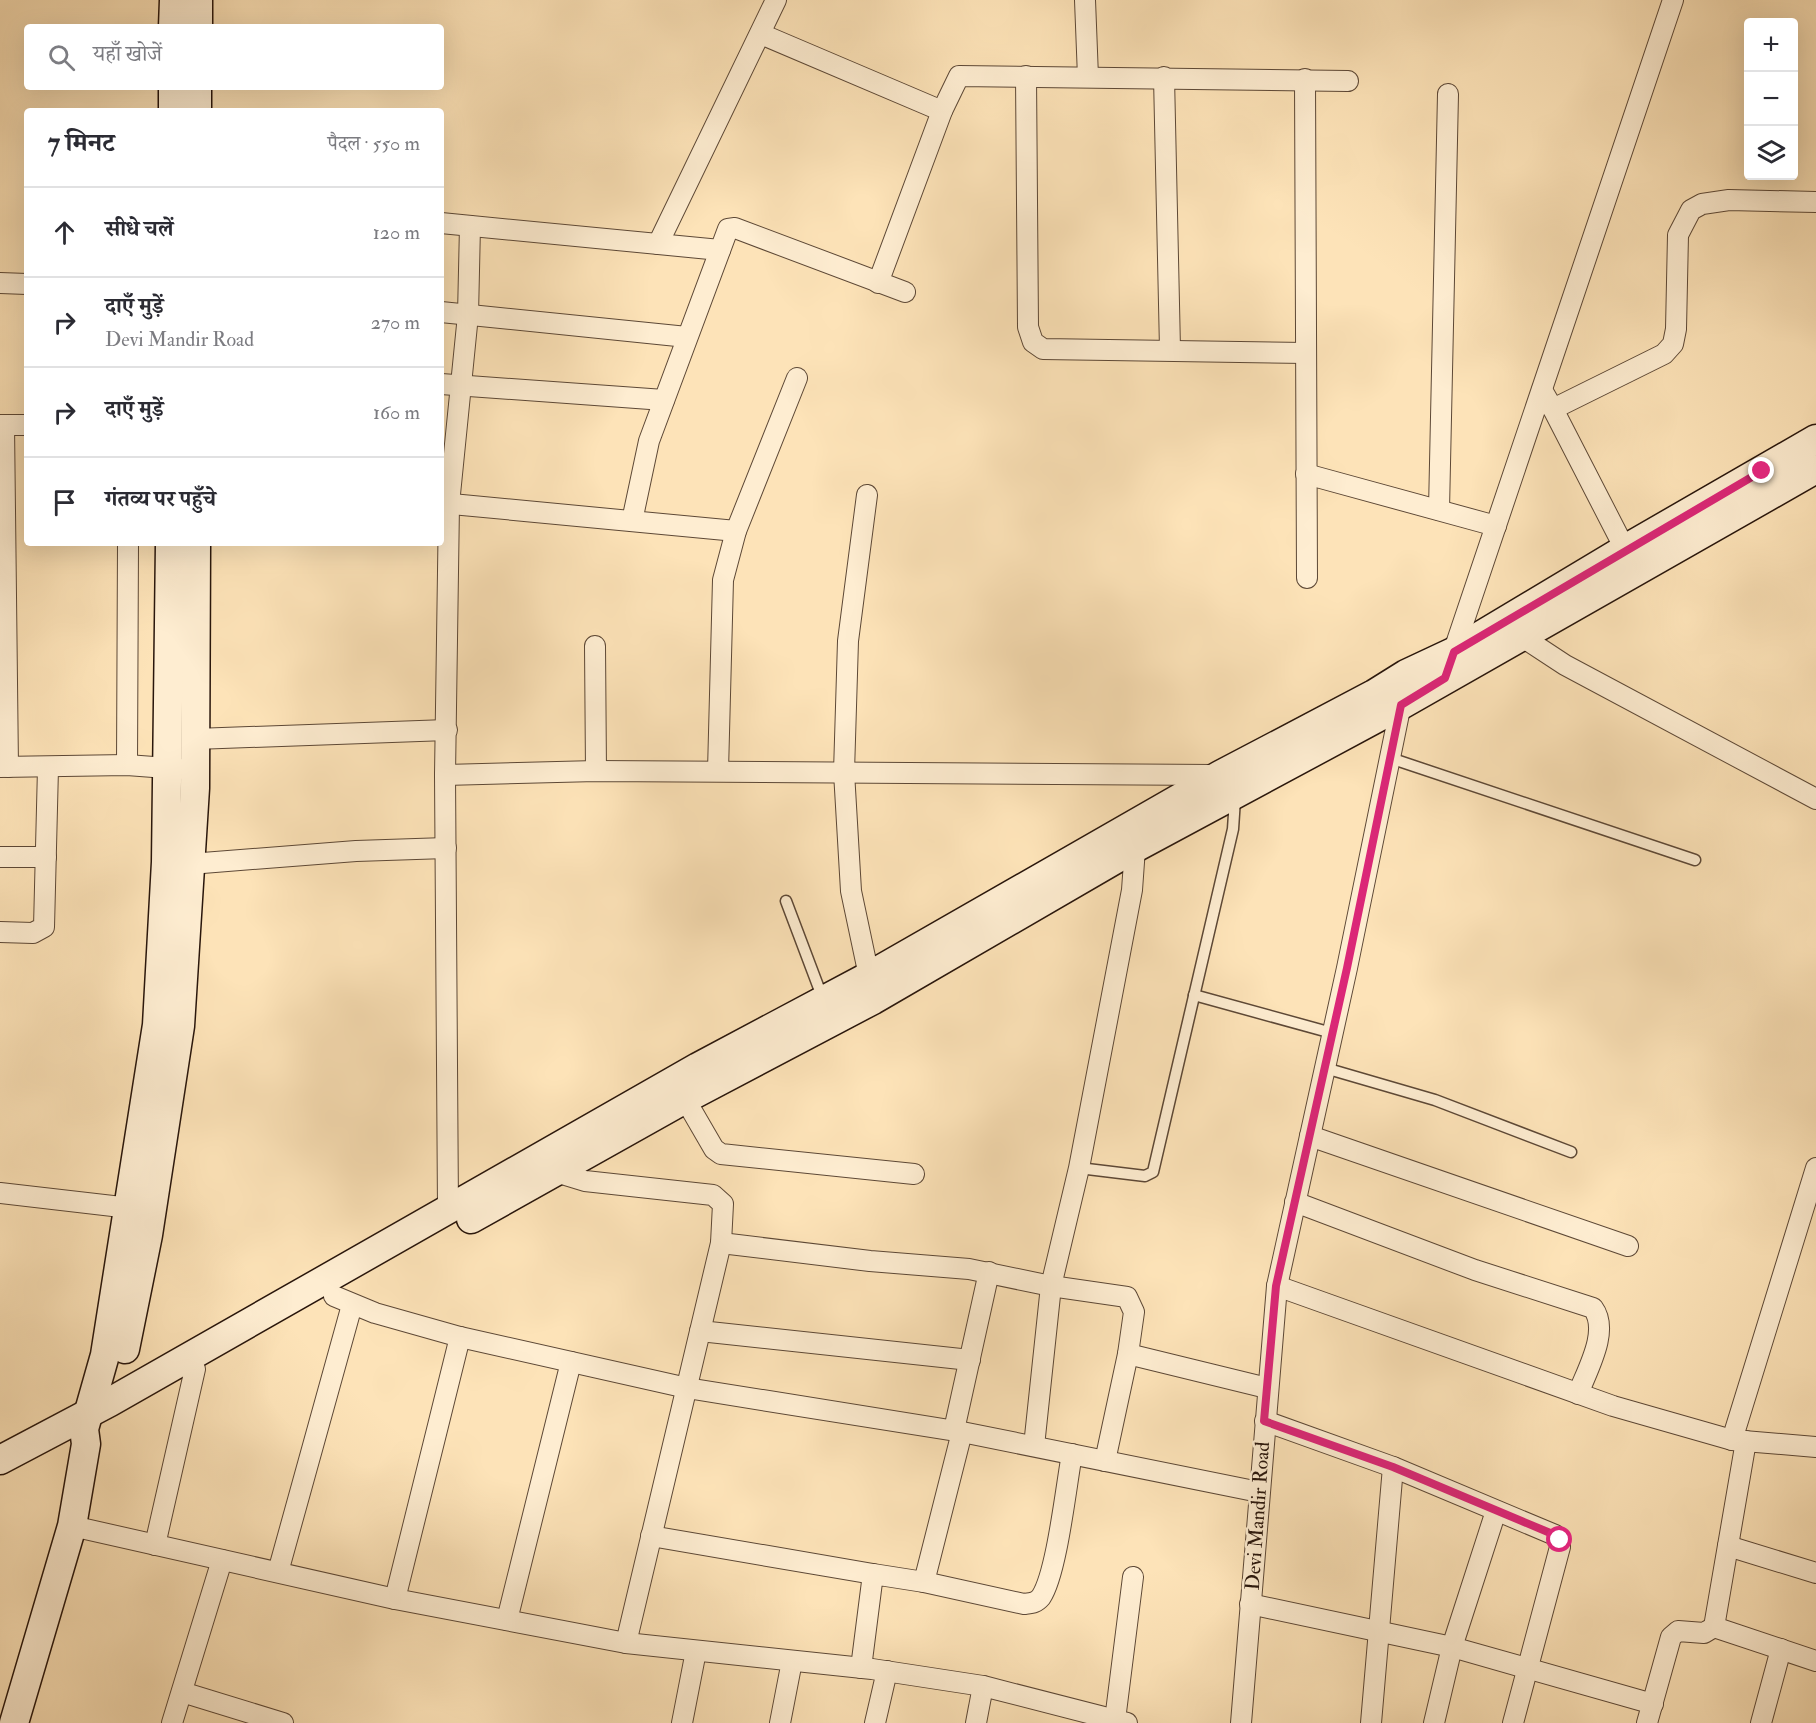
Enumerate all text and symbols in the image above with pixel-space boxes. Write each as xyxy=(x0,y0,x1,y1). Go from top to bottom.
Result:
map controls xyxy=(1744,18,1798,180)
button: + xyxy=(1744,18,1798,72)
search box xyxy=(24,24,444,90)
text: यहाँ खोजें xyxy=(93,40,162,68)
icon: search xyxy=(45,41,78,74)
button: − xyxy=(1744,72,1798,126)
button: layers xyxy=(1744,126,1798,180)
text: 7 मिनट xyxy=(48,127,115,159)
text: पैदल · 550 m xyxy=(328,131,420,156)
text: सीधे चलें xyxy=(105,215,173,243)
icon: ahead xyxy=(48,216,81,249)
text: 120 m xyxy=(373,220,420,245)
text: दाएँ मुड़ें xyxy=(105,292,164,320)
icon: right xyxy=(48,306,81,339)
text: 270 m xyxy=(371,310,420,335)
text: Devi Mandir Road xyxy=(105,327,254,352)
text: दाएँ मुड़ें xyxy=(105,395,164,423)
icon: right xyxy=(48,396,81,429)
text: 160 m xyxy=(373,400,420,425)
route end xyxy=(1748,457,1774,483)
text: गंतव्य पर पहुँचे xyxy=(105,485,216,513)
icon: arrive xyxy=(48,486,81,519)
street label: Devi Mandir Road xyxy=(1240,1441,1275,1591)
route start xyxy=(1546,1526,1572,1552)

